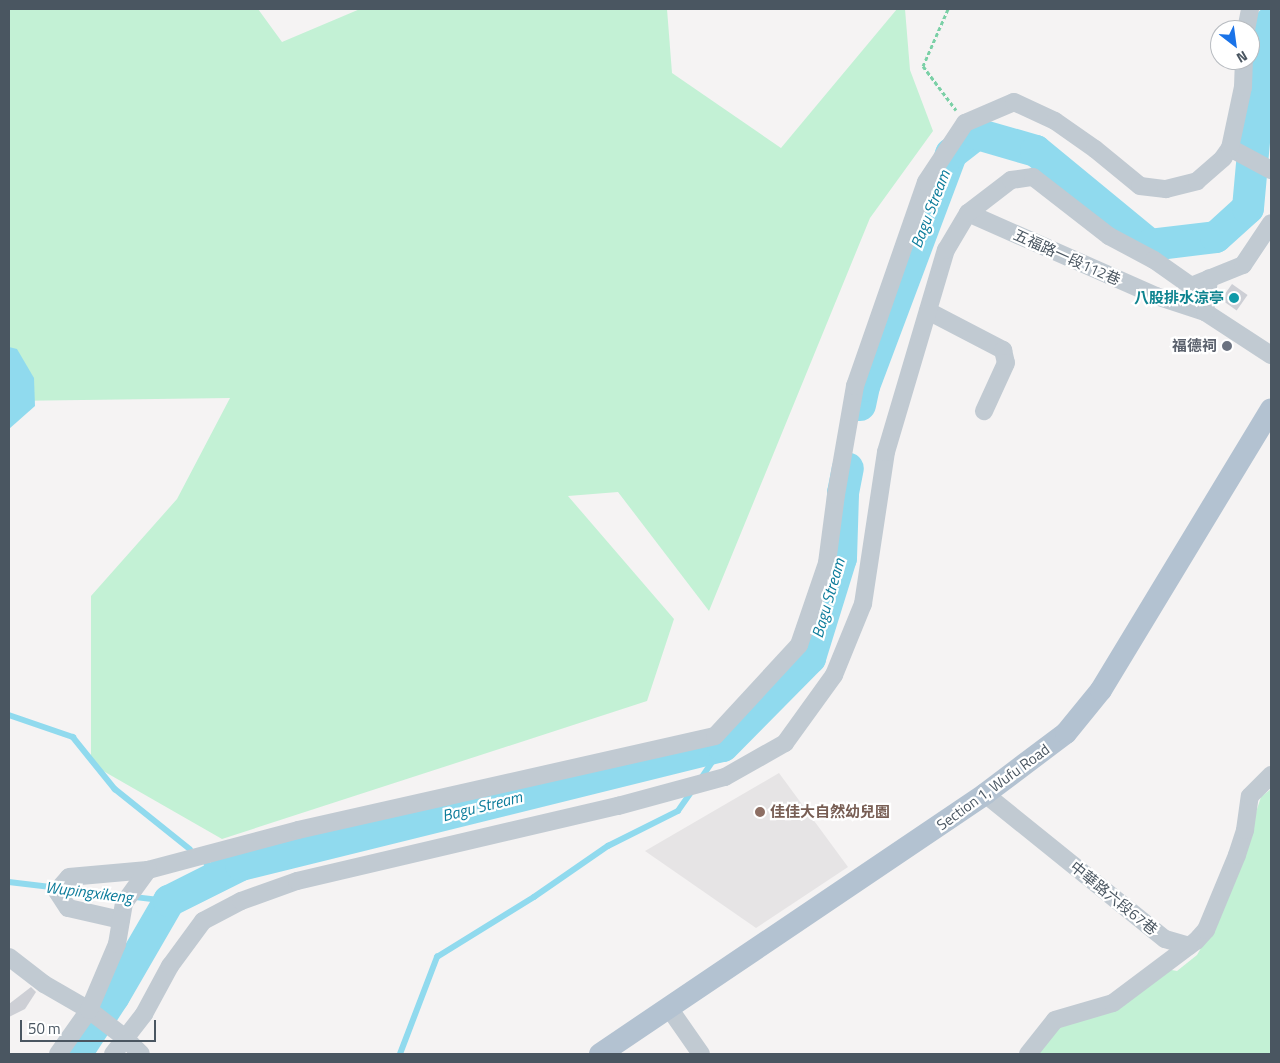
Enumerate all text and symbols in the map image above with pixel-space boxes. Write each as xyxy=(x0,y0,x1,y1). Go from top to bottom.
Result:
north arrow xyxy=(1210,20,1260,70)
text: N xyxy=(1233,46,1252,69)
water label: Bagu Stream xyxy=(906,167,954,251)
street label: 五福路一段112巷 xyxy=(1011,225,1123,289)
place label: 八股排水涼亭 xyxy=(1134,289,1224,307)
marker: 八股排水涼亭 xyxy=(1228,292,1240,304)
place label: 福德祠 xyxy=(1172,337,1217,355)
marker: 福德祠 xyxy=(1221,340,1233,352)
water label: Bagu Stream xyxy=(807,556,849,640)
street label: Section 1, Wufu Road xyxy=(933,740,1053,834)
water label: Bagu Stream xyxy=(440,787,524,825)
place label: 佳佳大自然幼兒園 xyxy=(770,803,890,821)
marker: 佳佳大自然幼兒園 xyxy=(754,806,766,818)
street label: 中華路六段67巷 xyxy=(1067,857,1161,939)
water label: Wupingxikeng xyxy=(44,877,134,907)
scale bar xyxy=(22,1010,159,1042)
text: 50 m xyxy=(28,1017,61,1040)

